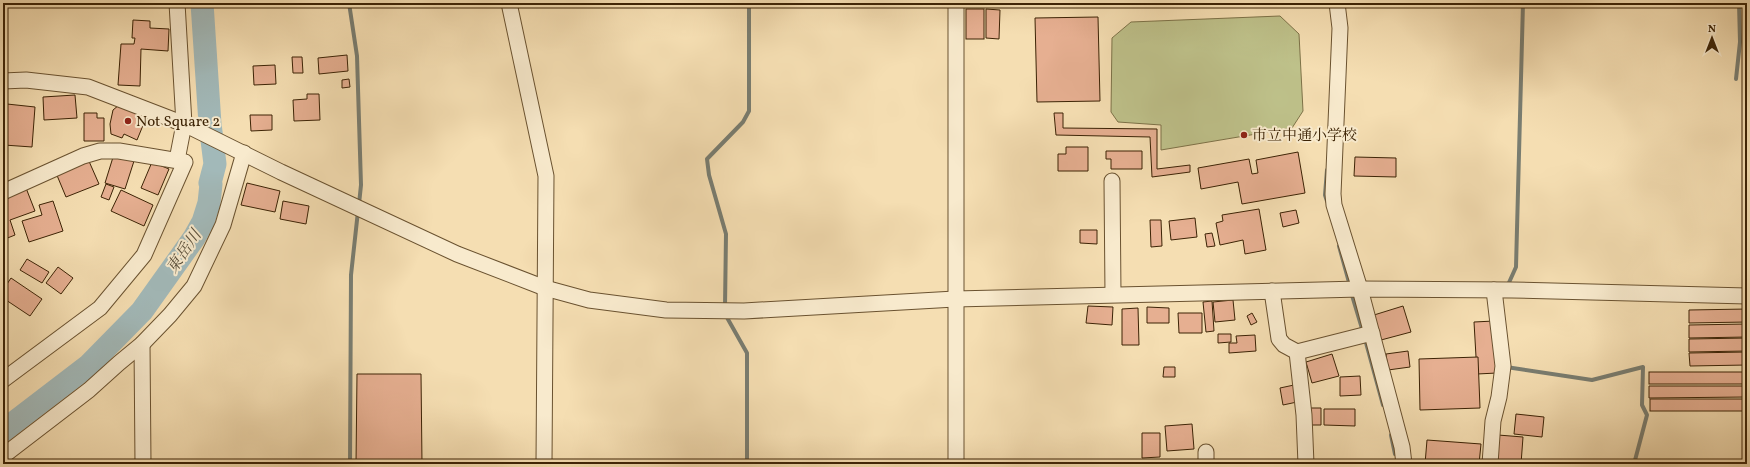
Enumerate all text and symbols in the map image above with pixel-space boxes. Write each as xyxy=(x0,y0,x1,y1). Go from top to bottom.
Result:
north arrow xyxy=(1692,18,1732,58)
text: N xyxy=(1708,22,1716,37)
place label: Not Square 2 xyxy=(136,112,220,133)
marker: Not Square 2 xyxy=(123,116,133,126)
place label: 市立中通小学校 xyxy=(1252,126,1357,147)
marker: 市立中通小学校 xyxy=(1239,130,1249,140)
water label: 東岳川 xyxy=(162,224,208,278)

